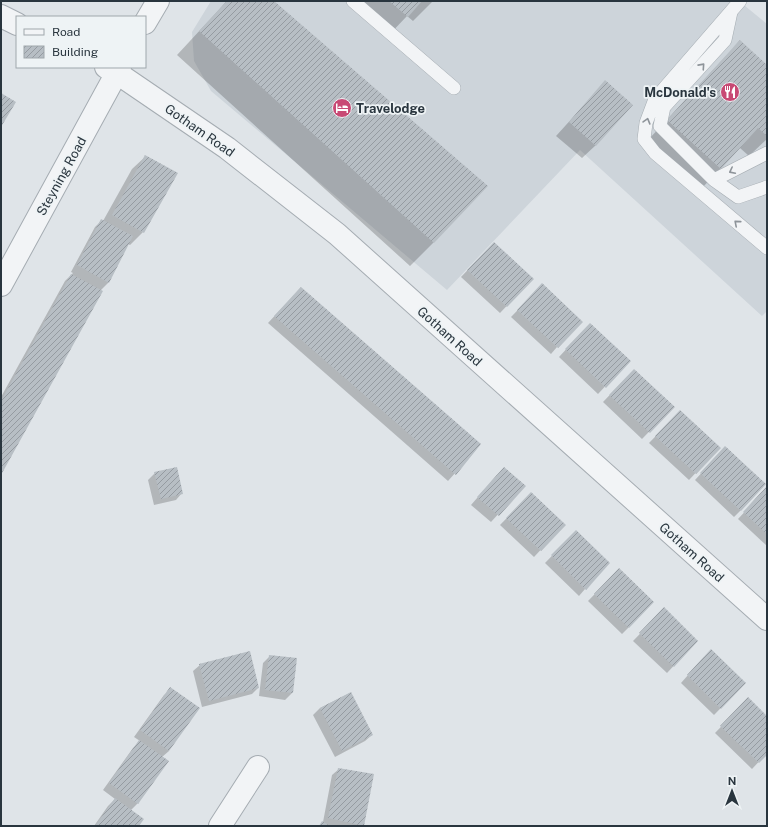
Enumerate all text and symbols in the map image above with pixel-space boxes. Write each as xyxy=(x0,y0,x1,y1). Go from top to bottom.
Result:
legend xyxy=(16,16,146,68)
text: Road xyxy=(52,25,80,39)
text: Building xyxy=(52,45,98,59)
one-way arrow xyxy=(697,63,704,71)
restaurant icon: McDonald's xyxy=(719,81,741,103)
place label: McDonald's xyxy=(644,85,716,100)
hotel icon: Travelodge xyxy=(331,97,353,119)
street label: Gotham Road xyxy=(162,101,237,160)
place label: Travelodge xyxy=(356,101,425,116)
one-way arrow xyxy=(642,118,651,125)
street label: Steyning Road xyxy=(34,134,89,218)
one-way arrow xyxy=(729,166,736,174)
one-way arrow xyxy=(734,221,742,228)
street label: Gotham Road xyxy=(414,304,485,369)
street label: Gotham Road xyxy=(656,520,727,585)
north arrow xyxy=(712,771,752,811)
text: N xyxy=(728,775,736,787)

